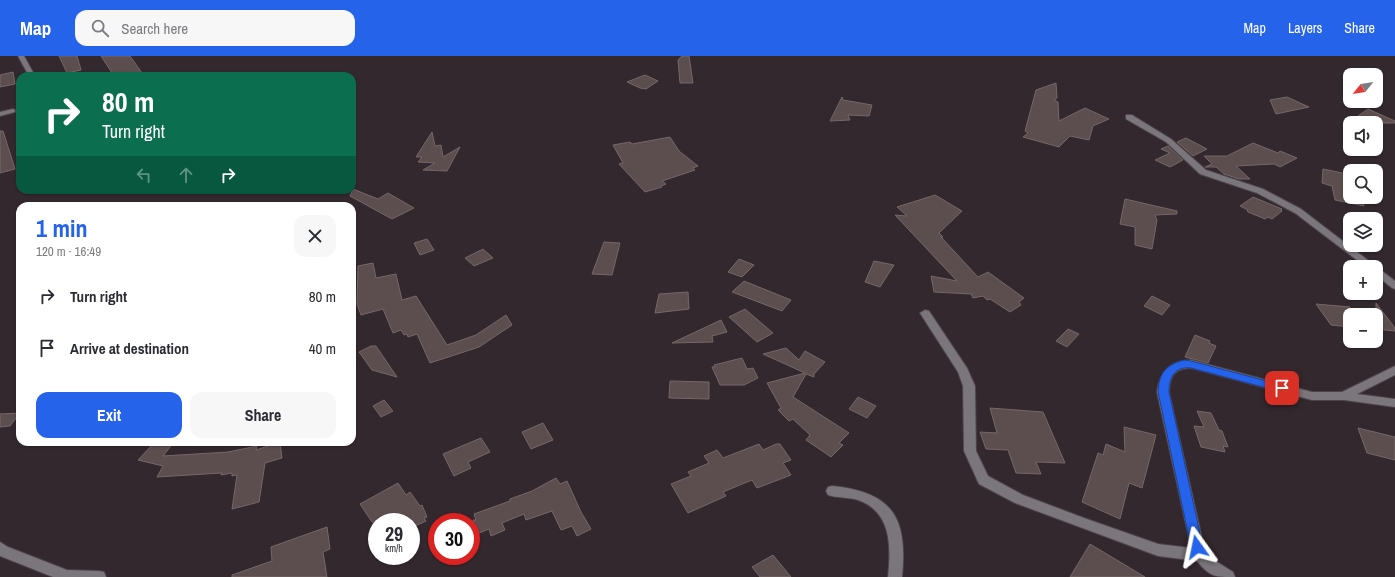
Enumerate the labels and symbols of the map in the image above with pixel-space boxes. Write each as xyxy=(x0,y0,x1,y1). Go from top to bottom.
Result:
north arrow xyxy=(1343,68,1383,108)
pin xyxy=(1265,371,1299,405)
speed limit sign: 30 xyxy=(428,513,480,565)
position arrow xyxy=(1176,526,1218,568)

